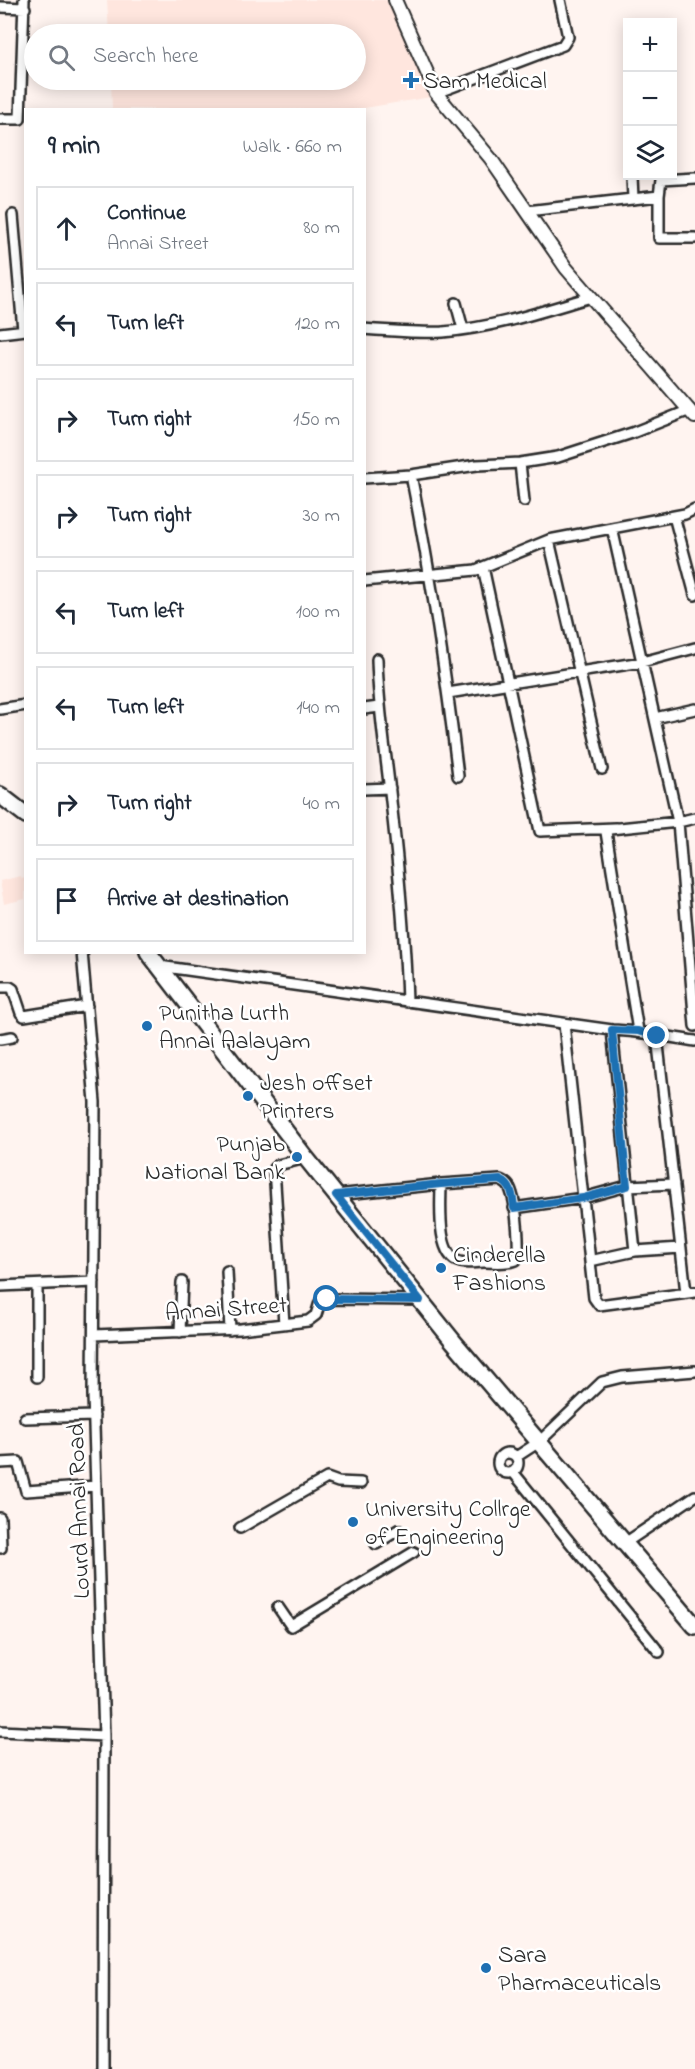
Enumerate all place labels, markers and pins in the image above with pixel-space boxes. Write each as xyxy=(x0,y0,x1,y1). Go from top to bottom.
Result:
place label: Sam Medical xyxy=(423,65,547,100)
marker: Sam Medical xyxy=(404,73,418,87)
place label: Punitha Lurth Annai Aalayam xyxy=(159,997,310,1061)
marker: Punitha Lurth Annai Aalayam xyxy=(140,1019,154,1033)
place label: Jesh offset Printers xyxy=(260,1067,373,1130)
marker: Jesh offset Printers xyxy=(241,1089,255,1103)
place label: Punjab National Bank xyxy=(145,1128,285,1191)
marker: Punjab National Bank xyxy=(290,1150,304,1164)
place label: Cinderella Fashions xyxy=(452,1239,546,1302)
marker: Cinderella Fashions xyxy=(434,1261,448,1275)
place label: University Collrge of Engineering xyxy=(365,1493,531,1556)
marker: University Collrge of Engineering xyxy=(346,1515,360,1529)
place label: Sara Pharmaceuticals xyxy=(498,1939,661,2002)
marker: Sara Pharmaceuticals xyxy=(479,1961,493,1975)

